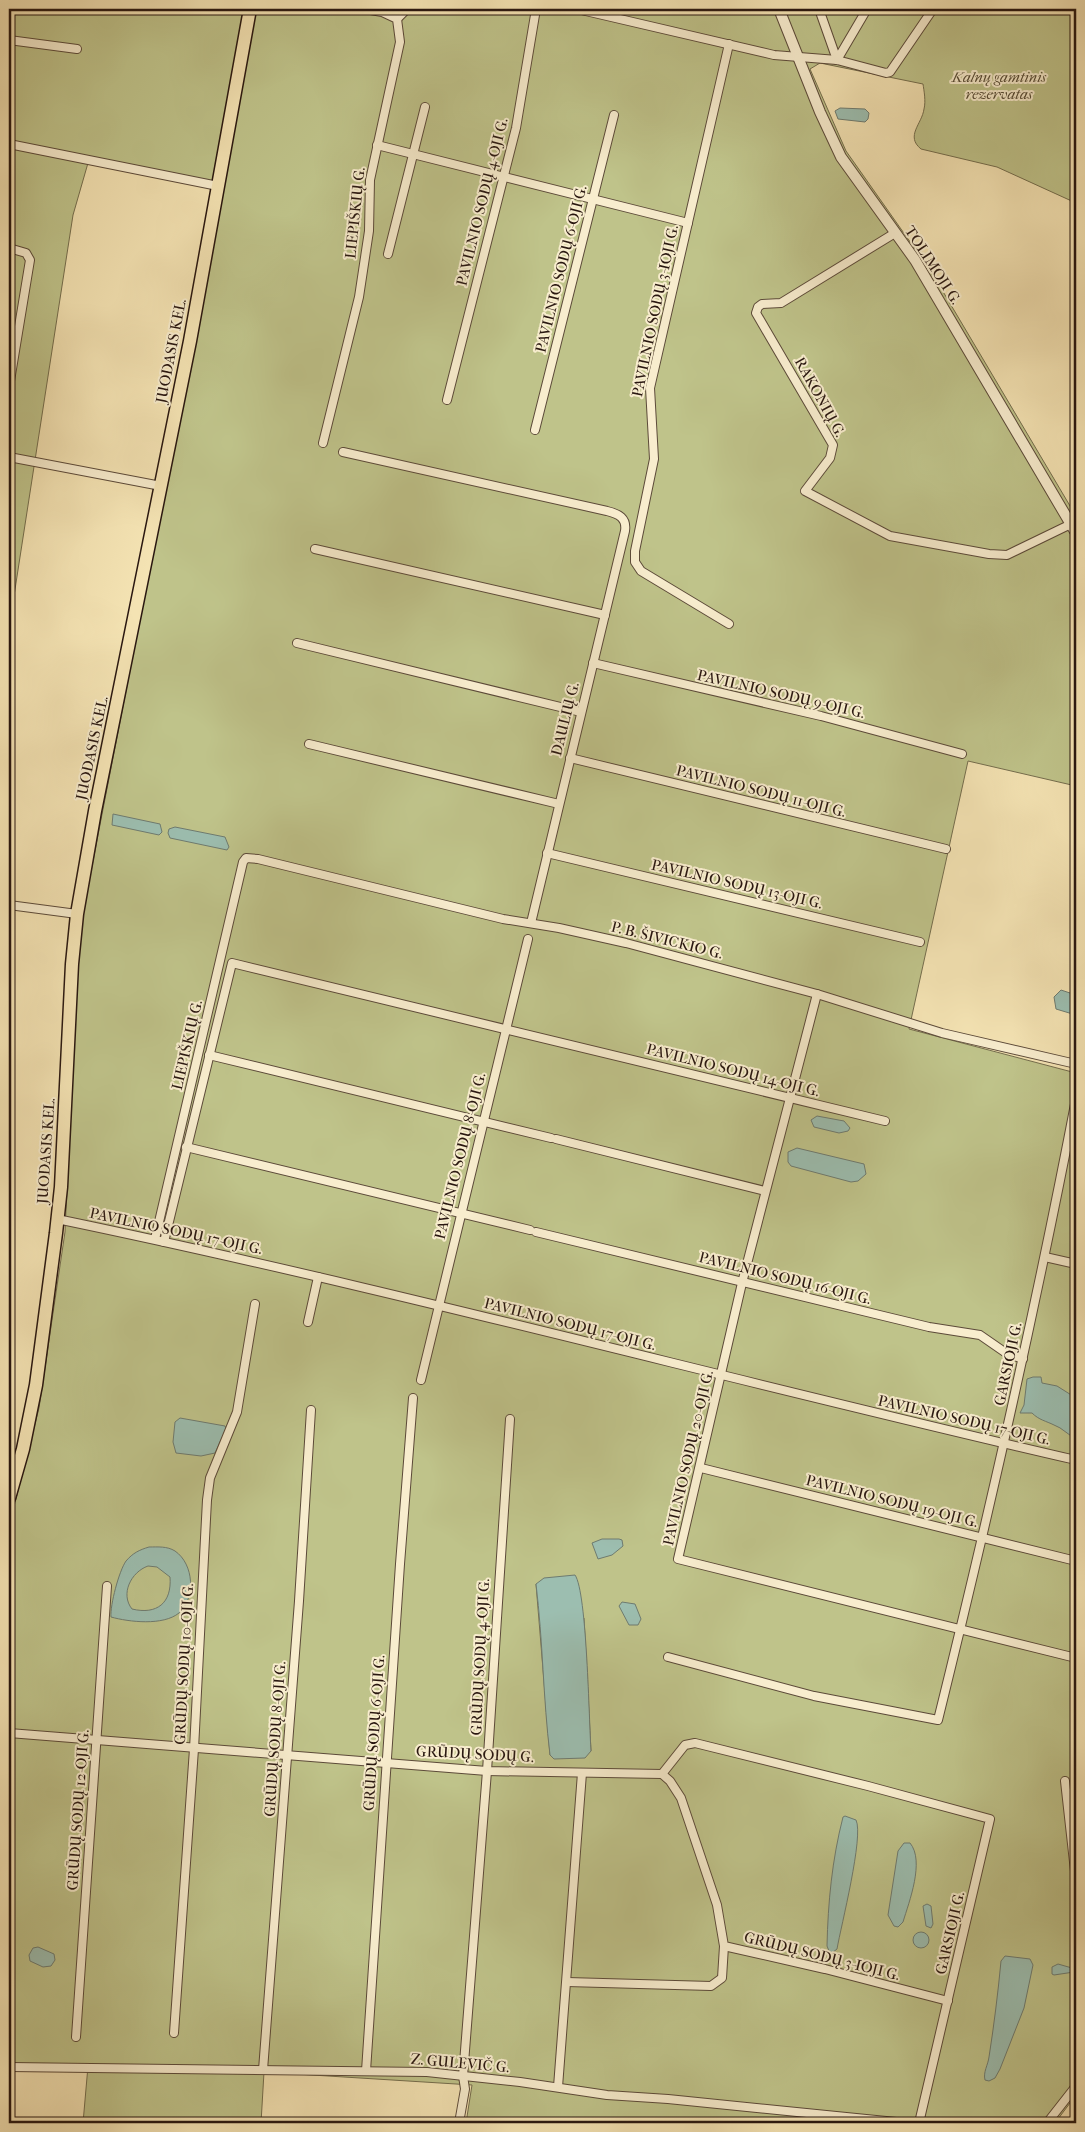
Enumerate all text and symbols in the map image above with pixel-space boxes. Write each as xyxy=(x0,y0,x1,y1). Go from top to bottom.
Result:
park label: Kalnų gamtinis rezervatas xyxy=(951,68,1046,103)
street label: PAVILNIO SODŲ 4-OJI G. xyxy=(452,116,512,288)
street label: LIEPIŠKIŲ G. xyxy=(341,166,369,260)
street label: PAVILNIO SODŲ 6-OJI G. xyxy=(532,183,591,354)
street label: TOLIMOJI G. xyxy=(901,222,965,308)
street label: PAVILNIO SODŲ 3-IOJI G. xyxy=(628,223,682,399)
street label: JUODASIS KEL. xyxy=(152,297,190,406)
street label: RAKONIŲ G. xyxy=(791,354,849,440)
street label: PAVILNIO SODŲ 9-OJI G. xyxy=(695,666,867,722)
street label: DAULIŲ G. xyxy=(547,680,583,758)
street label: JUODASIS KEL. xyxy=(72,694,112,803)
street label: PAVILNIO SODŲ 11-OJI G. xyxy=(674,761,848,821)
street label: PAVILNIO SODŲ 13-OJI G. xyxy=(650,856,824,912)
street label: P. B. ŠIVICKIO G. xyxy=(609,917,725,963)
street label: LIEPIŠKIŲ G. xyxy=(168,998,206,1092)
street label: PAVILNIO SODŲ 14-OJI G. xyxy=(645,1040,822,1100)
street label: PAVILNIO SODŲ 8-OJI G. xyxy=(431,1071,489,1241)
street label: JUODASIS KEL. xyxy=(33,1097,59,1206)
street label: PAVILNIO SODŲ 17-OJI G. xyxy=(88,1204,264,1258)
street label: PAVILNIO SODŲ 16-OJI G. xyxy=(697,1248,873,1308)
street label: PAVILNIO SODŲ 17-OJI G. xyxy=(482,1294,658,1354)
street label: GARSIOJI G. xyxy=(990,1321,1026,1407)
street label: PAVILNIO SODŲ 20-OJI G. xyxy=(659,1368,717,1547)
street label: PAVILNIO SODŲ 17-OJI G. xyxy=(876,1391,1052,1449)
street label: PAVILNIO SODŲ 19-OJI G. xyxy=(804,1471,980,1531)
street label: GRŪDŲ SODŲ 4-OJI G. xyxy=(467,1578,493,1736)
street label: GRŪDŲ SODŲ 10-OJI G. xyxy=(171,1583,197,1745)
street label: GRŪDŲ SODŲ 6-OJI G. xyxy=(360,1654,388,1812)
street label: GRŪDŲ SODŲ 8-OJI G. xyxy=(261,1661,289,1817)
street label: GRŪDŲ SODŲ 12-OJI G. xyxy=(63,1729,93,1891)
street label: GRŪDŲ SODŲ G. xyxy=(416,1742,534,1766)
street label: GARSIOJI G. xyxy=(932,1890,968,1976)
street label: GRŪDŲ SODŲ 3-IOJI G. xyxy=(742,1928,902,1984)
street label: Z. GULEVIČ G. xyxy=(410,2050,510,2076)

